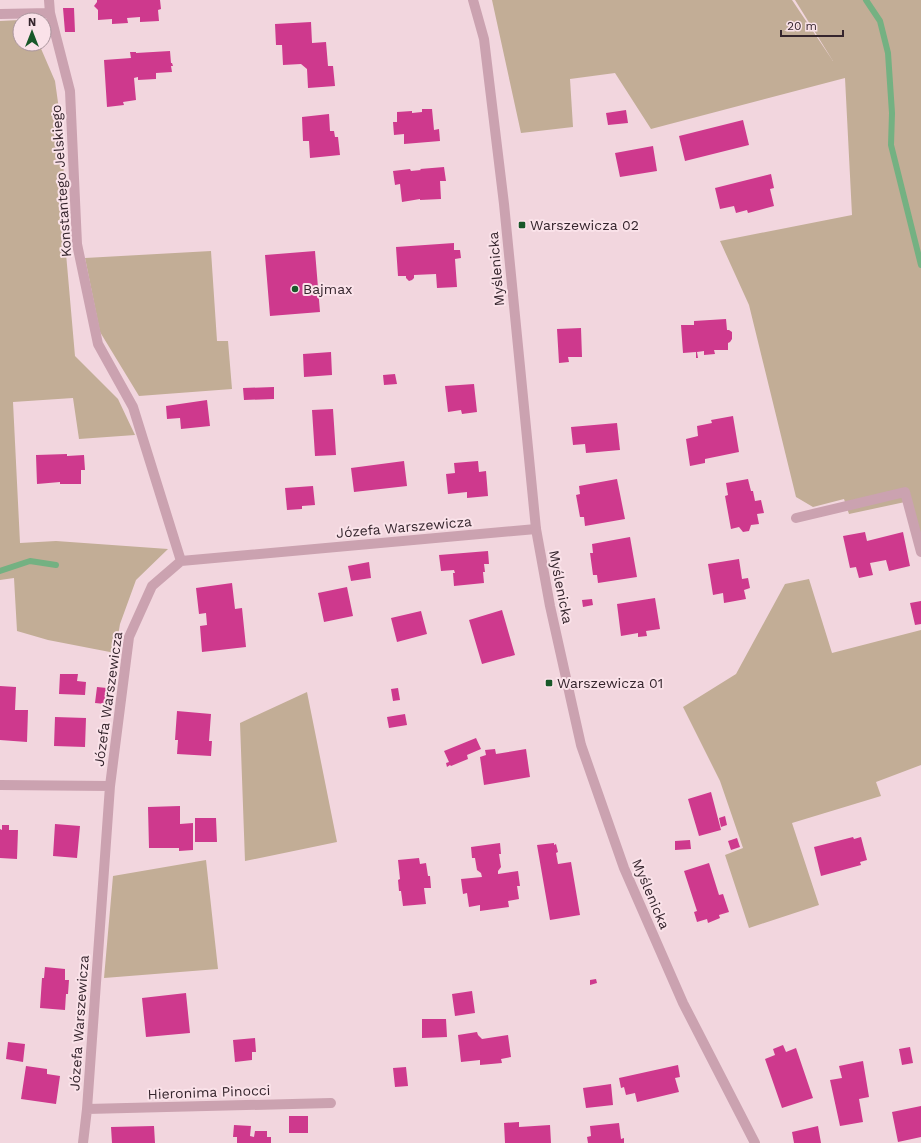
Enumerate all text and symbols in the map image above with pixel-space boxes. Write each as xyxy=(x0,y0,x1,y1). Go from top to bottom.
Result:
north arrow xyxy=(12,12,52,52)
scale bar xyxy=(781,12,843,38)
text: N xyxy=(28,16,36,29)
text: 20 m xyxy=(787,19,817,33)
street label: Konstantego Jelskiego xyxy=(48,104,74,258)
place label: Warszewicza 02 xyxy=(530,217,639,233)
marker: Warszewicza 02 xyxy=(517,220,527,230)
street label: Myślenicka xyxy=(485,231,507,307)
place label: Bajmax xyxy=(303,281,353,297)
marker: Bajmax xyxy=(290,284,300,294)
street label: Józefa Warszewicza xyxy=(335,513,473,541)
street label: Myślenicka xyxy=(546,549,576,625)
street label: Józefa Warszewicza xyxy=(91,630,125,768)
place label: Warszewicza 01 xyxy=(557,675,663,691)
marker: Warszewicza 01 xyxy=(544,678,554,688)
street label: Myślenicka xyxy=(629,856,673,932)
street label: Józefa Warszewicza xyxy=(66,954,92,1091)
street label: Hieronima Pinocci xyxy=(147,1082,271,1102)

